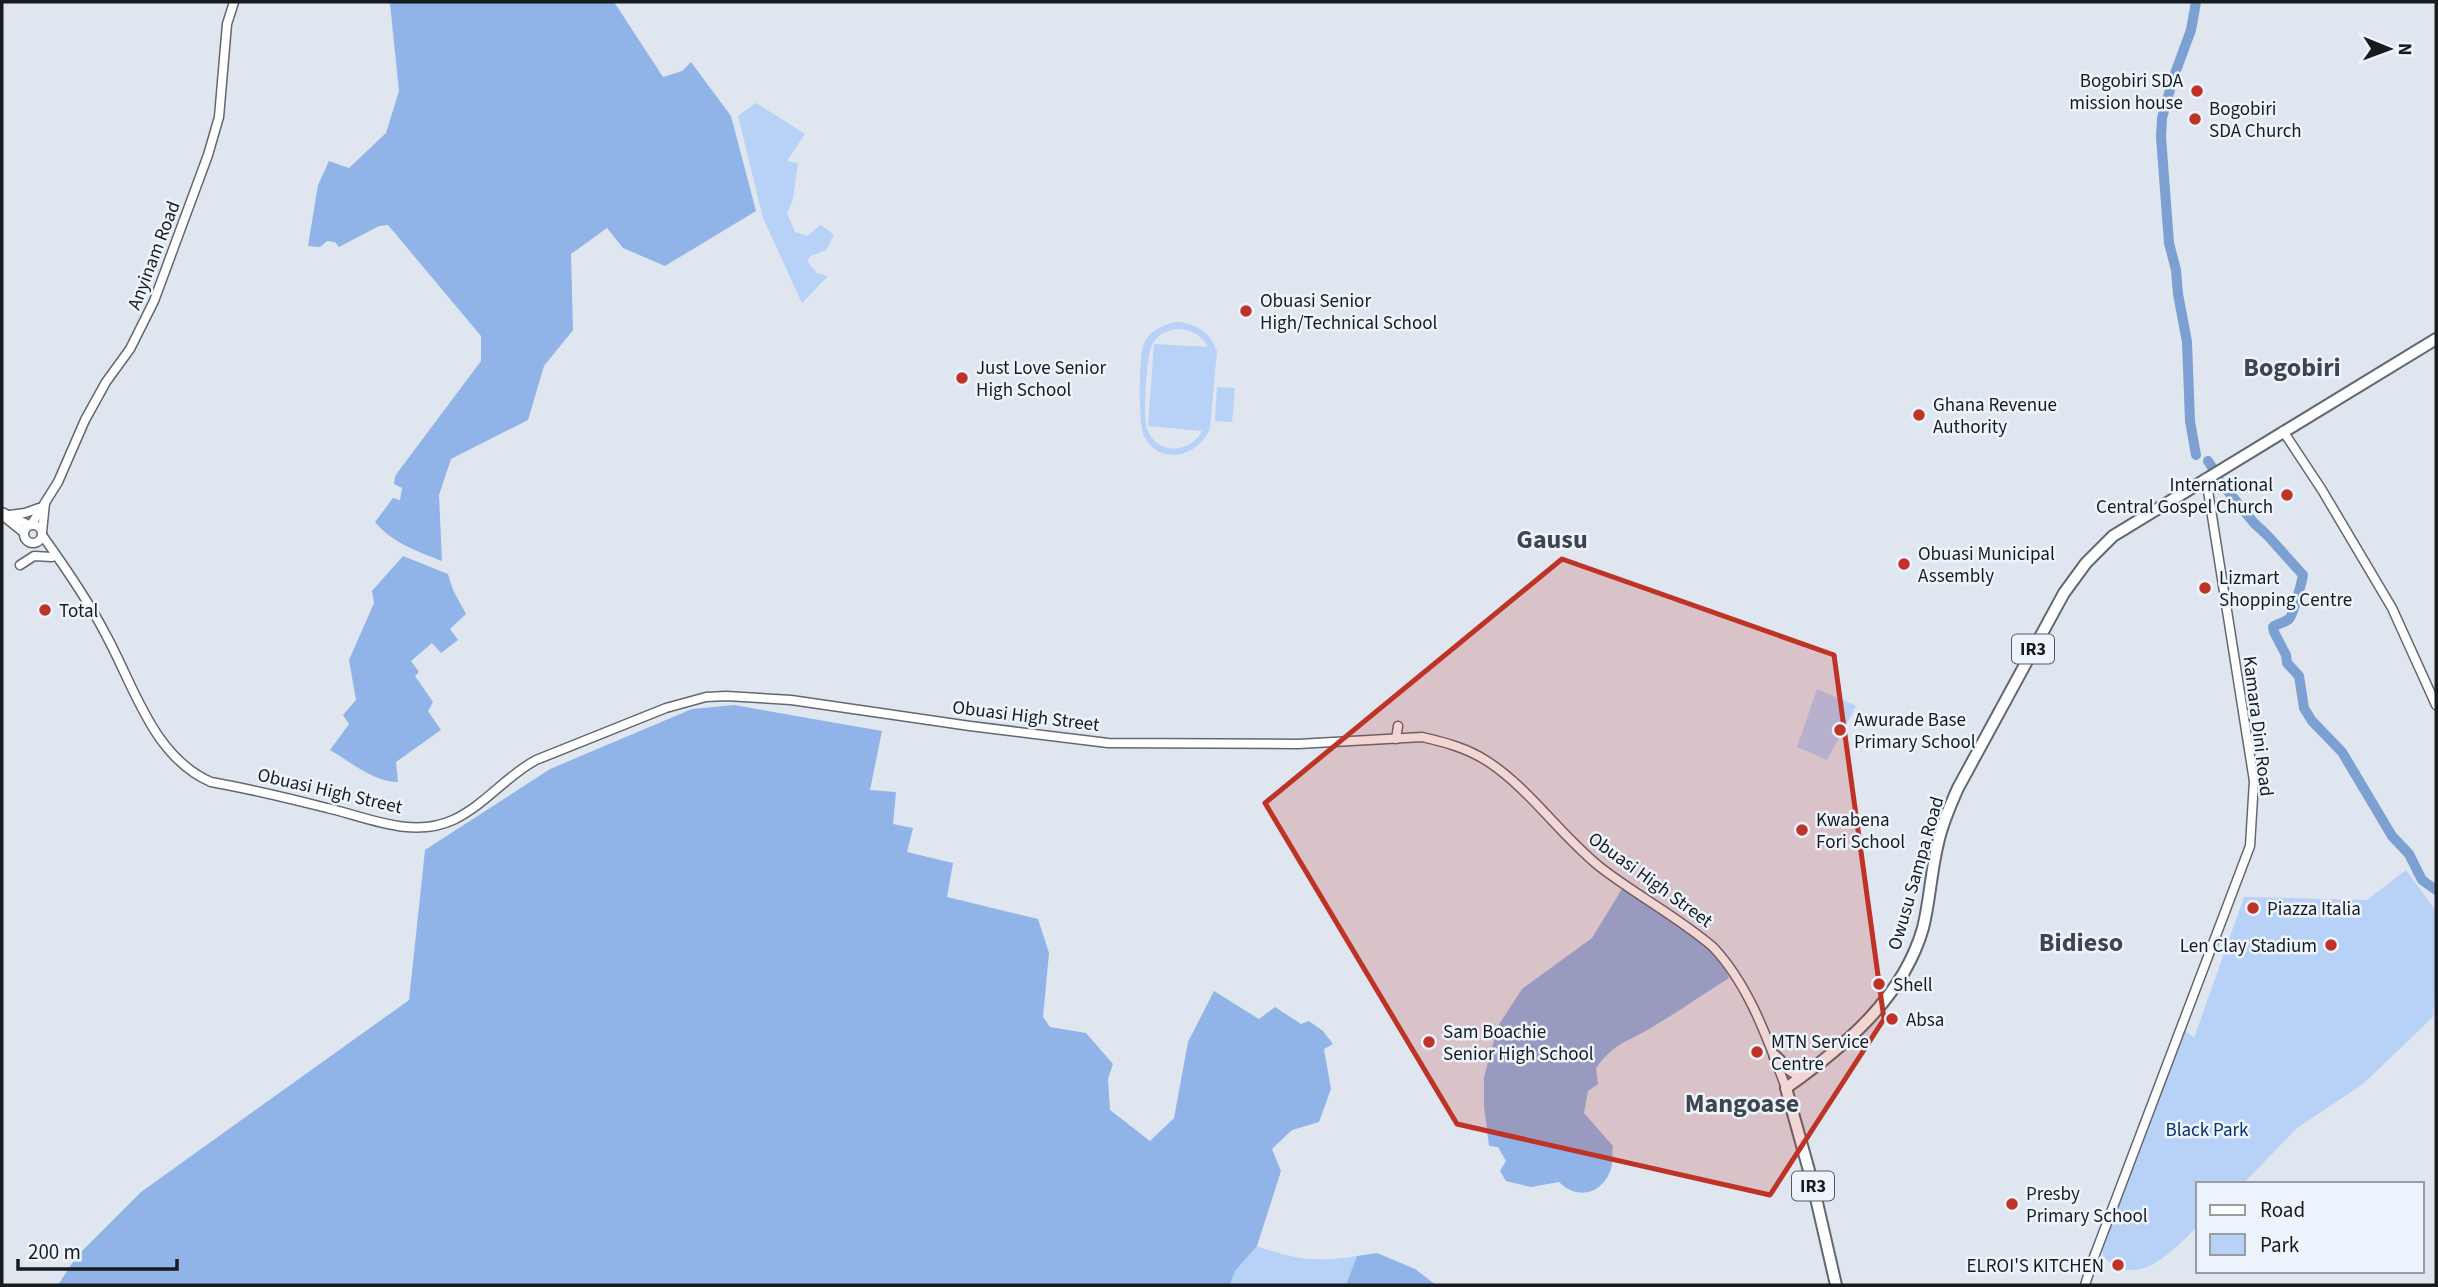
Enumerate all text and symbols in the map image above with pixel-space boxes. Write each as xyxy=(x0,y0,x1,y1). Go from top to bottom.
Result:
north arrow xyxy=(2354,14,2424,84)
text: N xyxy=(2391,43,2418,56)
place label: Bogobiri SDA mission house xyxy=(2069,68,2184,117)
marker: Bogobiri SDA mission house xyxy=(2189,83,2205,99)
place label: Bogobiri SDA Church xyxy=(2209,96,2302,145)
marker: Bogobiri SDA Church xyxy=(2187,111,2203,127)
street label: Anyinam Road xyxy=(121,197,188,314)
place label: Obuasi Senior High/Technical School xyxy=(1260,288,1437,337)
marker: Obuasi Senior High/Technical School xyxy=(1238,303,1254,319)
district label: Bogobiri xyxy=(2243,349,2341,386)
place label: Just Love Senior High School xyxy=(976,355,1106,404)
marker: Just Love Senior High School xyxy=(954,370,970,386)
place label: Ghana Revenue Authority xyxy=(1933,392,2057,441)
marker: Ghana Revenue Authority xyxy=(1911,407,1927,423)
place label: International Central Gospel Church xyxy=(2096,472,2273,521)
marker: International Central Gospel Church xyxy=(2279,487,2295,503)
district label: Gausu xyxy=(1516,521,1588,558)
place label: Obuasi Municipal Assembly xyxy=(1918,541,2055,590)
marker: Obuasi Municipal Assembly xyxy=(1896,556,1912,572)
place label: Lizmart Shopping Centre xyxy=(2219,565,2352,614)
marker: Lizmart Shopping Centre xyxy=(2197,580,2213,596)
place label: Total xyxy=(59,598,98,625)
marker: Total xyxy=(37,602,53,618)
road number: IR3 xyxy=(2012,634,2054,664)
street label: Kamara Dini Road xyxy=(2235,654,2280,798)
street label: Obuasi High Street xyxy=(951,694,1101,739)
place label: Awurade Base Primary School xyxy=(1854,707,1976,756)
marker: Awurade Base Primary School xyxy=(1832,722,1848,738)
street label: Obuasi High Street xyxy=(255,762,405,821)
street label: Owusu Sampa Road xyxy=(1882,793,1951,953)
place label: Kwabena Fori School xyxy=(1816,807,1905,856)
marker: Kwabena Fori School xyxy=(1794,822,1810,838)
street label: Obuasi High Street xyxy=(1582,826,1718,935)
place label: Piazza Italia xyxy=(2267,896,2361,923)
marker: Piazza Italia xyxy=(2245,900,2261,916)
district label: Bidieso xyxy=(2039,924,2123,961)
place label: Len Clay Stadium xyxy=(2180,933,2317,960)
marker: Len Clay Stadium xyxy=(2323,937,2339,953)
place label: Shell xyxy=(1893,972,1933,999)
marker: Shell xyxy=(1871,976,1887,992)
place label: Absa xyxy=(1906,1007,1944,1034)
marker: Absa xyxy=(1884,1011,1900,1027)
place label: Sam Boachie Senior High School xyxy=(1443,1019,1594,1068)
place label: MTN Service Centre xyxy=(1771,1029,1869,1078)
marker: Sam Boachie Senior High School xyxy=(1421,1034,1437,1050)
marker: MTN Service Centre xyxy=(1749,1044,1765,1060)
district label: Mangoase xyxy=(1685,1085,1799,1122)
park label: Black Park xyxy=(2166,1117,2249,1144)
road number: IR3 xyxy=(1792,1171,1834,1200)
place label: Presby Primary School xyxy=(2026,1181,2148,1230)
legend xyxy=(2196,1182,2424,1273)
text: Road xyxy=(2260,1195,2305,1225)
marker: Presby Primary School xyxy=(2004,1196,2020,1212)
scale bar xyxy=(18,1228,177,1272)
text: Park xyxy=(2260,1230,2300,1260)
text: 200 m xyxy=(28,1237,81,1267)
place label: ELROI'S KITCHEN xyxy=(1967,1253,2104,1280)
marker: ELROI'S KITCHEN xyxy=(2110,1257,2126,1273)

